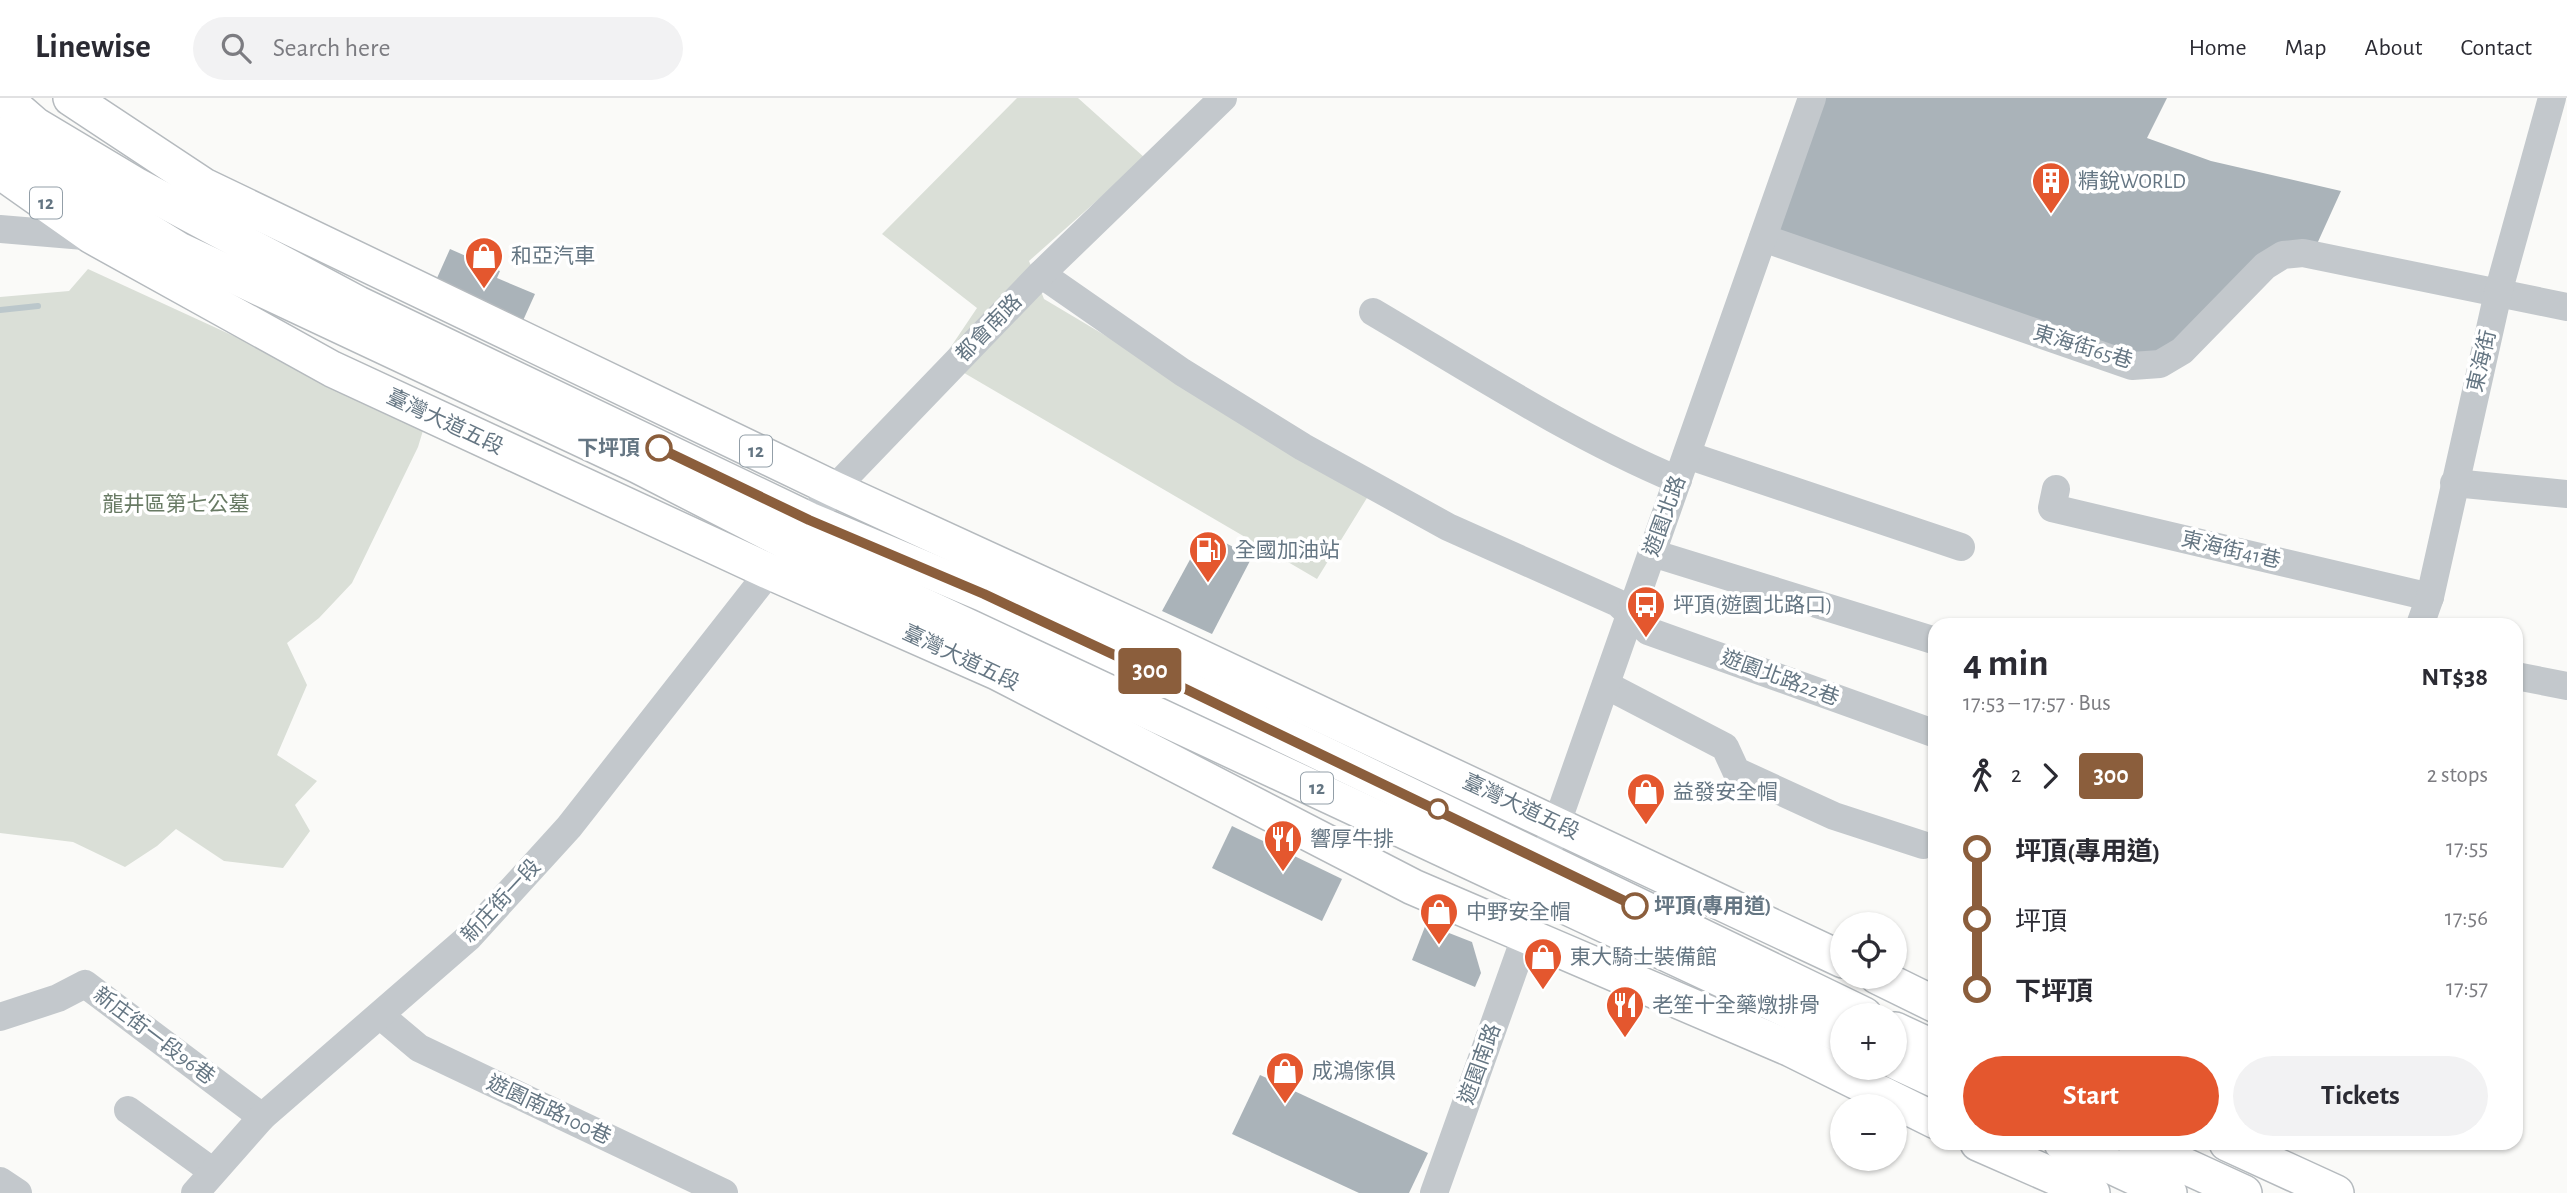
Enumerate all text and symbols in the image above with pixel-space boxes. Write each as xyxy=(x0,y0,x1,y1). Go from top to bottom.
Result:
search box xyxy=(193,17,683,80)
icon: search xyxy=(217,29,255,67)
text: Linewise xyxy=(35,31,151,64)
text: Search here xyxy=(273,35,390,61)
text: Home xyxy=(2189,36,2247,60)
text: Map xyxy=(2285,36,2327,60)
text: About xyxy=(2365,36,2422,60)
text: Contact xyxy=(2460,36,2532,60)
building icon: 精銳WORLD xyxy=(2030,160,2072,215)
place label: 精銳WORLD xyxy=(2078,170,2186,192)
road number: 12 xyxy=(30,188,62,218)
shop icon: 和亞汽車 xyxy=(463,235,505,290)
place label: 和亞汽車 xyxy=(511,245,595,267)
street label: 都會南路 xyxy=(952,290,1026,366)
street label: 東海街65巷 xyxy=(2031,321,2135,372)
street label: 東海街 xyxy=(2464,328,2499,394)
street label: 臺灣大道五段 xyxy=(383,385,507,458)
marker: 下坪頂 xyxy=(646,435,672,461)
road number: 12 xyxy=(740,436,772,466)
place label: 下坪頂 xyxy=(577,437,640,459)
street label: 遊園北路 xyxy=(1640,473,1689,559)
park label: 龍井區第七公墓 xyxy=(103,493,250,515)
street label: 東海街41巷 xyxy=(2179,527,2283,572)
fuel station icon: 全國加油站 xyxy=(1187,529,1229,584)
place label: 全國加油站 xyxy=(1235,539,1340,561)
bus stop icon: 坪頂(遊園北路口) xyxy=(1625,584,1667,639)
place label: 坪頂(遊園北路口) xyxy=(1673,594,1832,616)
street label: 臺灣大道五段 xyxy=(899,621,1023,694)
text: 4 min xyxy=(1963,645,2049,683)
street label: 遊園北路22巷 xyxy=(1718,646,1842,709)
line badge: 300 xyxy=(1110,648,1190,694)
text: 300 xyxy=(1132,659,1168,683)
text: NT$38 xyxy=(2421,664,2488,690)
text: 17:53 – 17:57 · Bus xyxy=(1963,692,2111,715)
icon: walk xyxy=(1963,757,2001,795)
icon: forward xyxy=(2031,757,2069,795)
text: 2 xyxy=(2011,764,2021,787)
text: 300 xyxy=(2093,764,2129,788)
text: 2 stops xyxy=(2427,764,2488,787)
street label: 臺灣大道五段 xyxy=(1459,770,1583,843)
shop icon: 益發安全帽 xyxy=(1625,771,1667,826)
road number: 12 xyxy=(1301,772,1333,804)
place label: 益發安全帽 xyxy=(1673,781,1778,803)
unlabelled marker xyxy=(1428,799,1448,819)
restaurant icon: 響厚牛排 xyxy=(1262,818,1304,873)
place label: 響厚牛排 xyxy=(1310,828,1394,850)
text: 17:55 xyxy=(2446,837,2488,860)
text: 坪頂(專用道) xyxy=(2015,839,2160,865)
street label: 新庄街一段 xyxy=(457,855,544,947)
shop icon: 中野安全帽 xyxy=(1418,891,1460,946)
marker: 坪頂(專用道) xyxy=(1622,893,1648,919)
place label: 坪頂(專用道) xyxy=(1654,894,1772,917)
place label: 中野安全帽 xyxy=(1466,901,1571,923)
text: 17:56 xyxy=(2445,907,2488,930)
text: 坪頂 xyxy=(2015,909,2067,935)
map controls xyxy=(1830,912,1907,1171)
button: locate xyxy=(1830,912,1907,989)
shop icon: 東大騎士裝備館 xyxy=(1522,936,1564,991)
place label: 東大騎士裝備館 xyxy=(1570,945,1717,968)
text: 17:57 xyxy=(2446,977,2488,1000)
text: 下坪頂 xyxy=(2015,979,2093,1005)
street label: 新庄街一段96巷 xyxy=(89,983,219,1088)
restaurant icon: 老笙十全藥燉排骨 xyxy=(1604,984,1646,1039)
place label: 老笙十全藥燉排骨 xyxy=(1652,994,1820,1016)
button: + xyxy=(1830,1003,1907,1080)
street label: 遊園南路 xyxy=(1455,1021,1504,1107)
shop icon: 成鴻傢俱 xyxy=(1264,1050,1306,1105)
button: Start xyxy=(1963,1056,2219,1136)
button: Tickets xyxy=(2233,1056,2488,1136)
place label: 成鴻傢俱 xyxy=(1312,1060,1396,1082)
street label: 遊園南路100巷 xyxy=(484,1071,615,1148)
button: − xyxy=(1830,1094,1907,1171)

